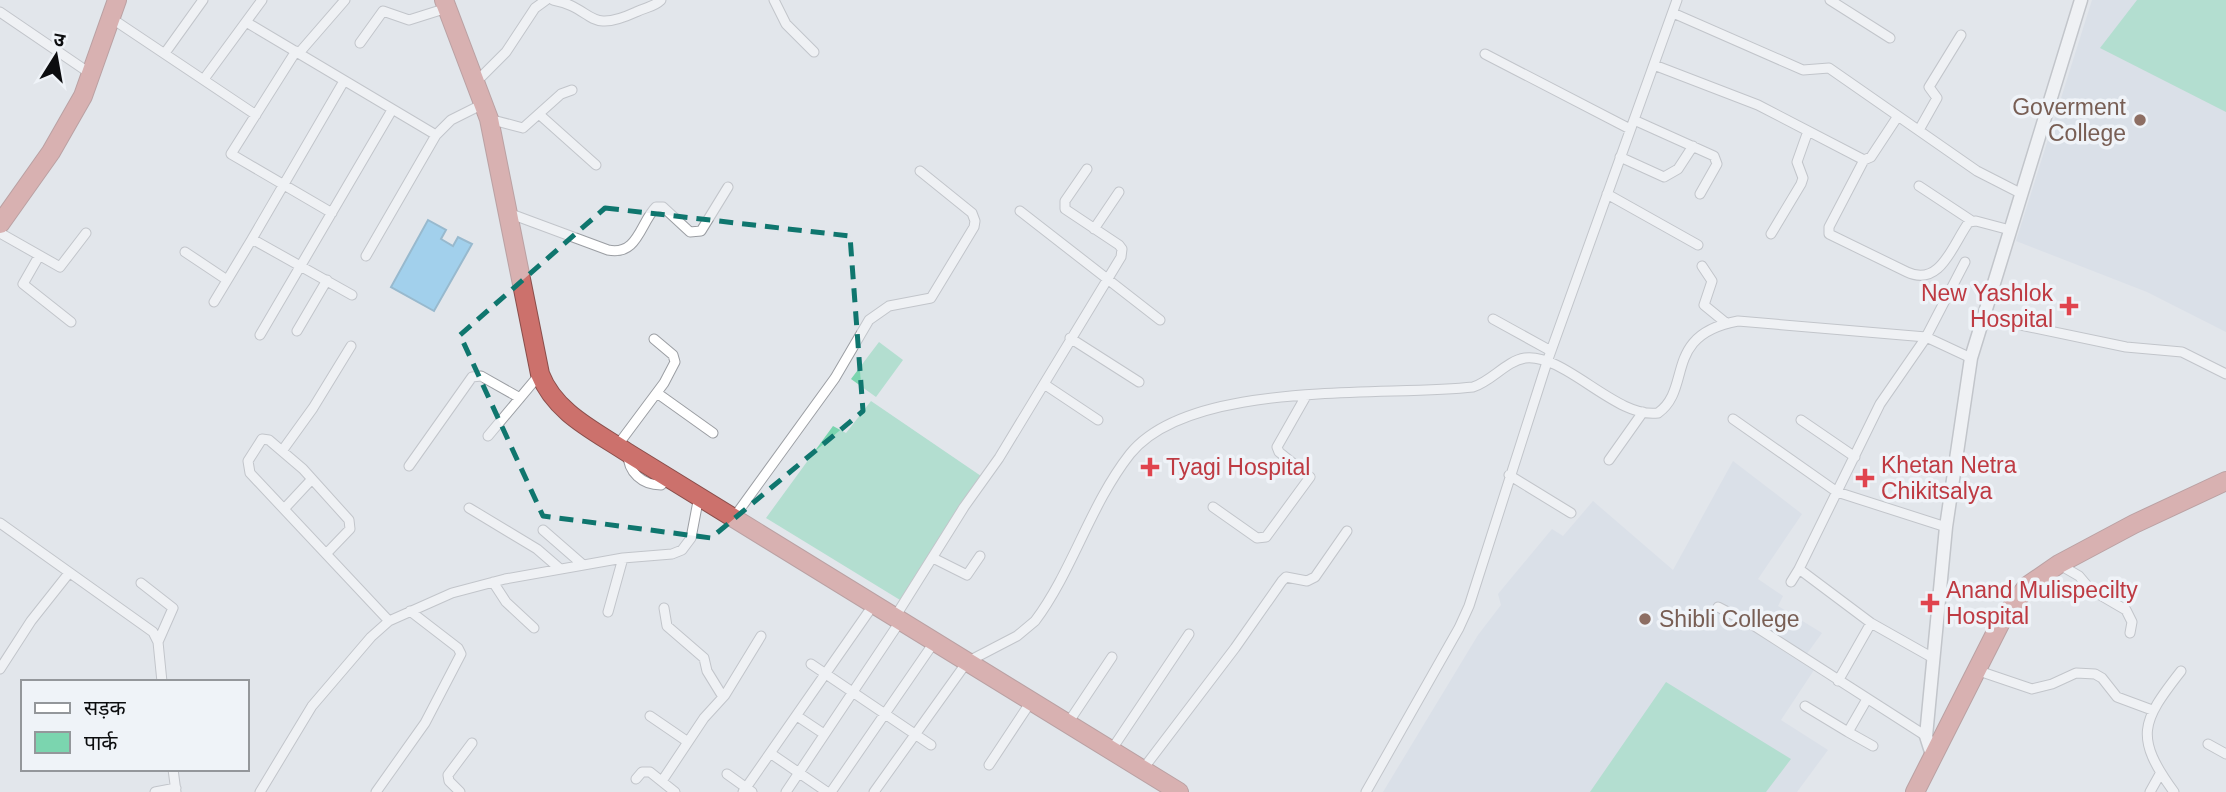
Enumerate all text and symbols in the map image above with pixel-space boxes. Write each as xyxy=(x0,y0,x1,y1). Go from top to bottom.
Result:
north arrow xyxy=(21,21,91,91)
text: उ xyxy=(52,28,67,51)
place label: Goverment College xyxy=(2012,94,2127,146)
marker: Goverment College xyxy=(2132,112,2148,128)
place label: New Yashlok Hospital xyxy=(1921,280,2053,332)
marker: New Yashlok Hospital xyxy=(2059,296,2079,316)
place label: Khetan Netra Chikitsalya xyxy=(1881,452,2017,504)
place label: Tyagi Hospital xyxy=(1166,454,1310,480)
marker: Tyagi Hospital xyxy=(1140,457,1160,477)
marker: Khetan Netra Chikitsalya xyxy=(1855,468,1875,488)
place label: Anand Mulispecilty Hospital xyxy=(1946,577,2138,629)
marker: Anand Mulispecilty Hospital xyxy=(1920,593,1940,613)
place label: Shibli College xyxy=(1659,606,1800,632)
marker: Shibli College xyxy=(1637,611,1653,627)
legend xyxy=(21,680,248,771)
text: सड़क xyxy=(84,696,126,719)
text: पार्क xyxy=(84,731,118,754)

